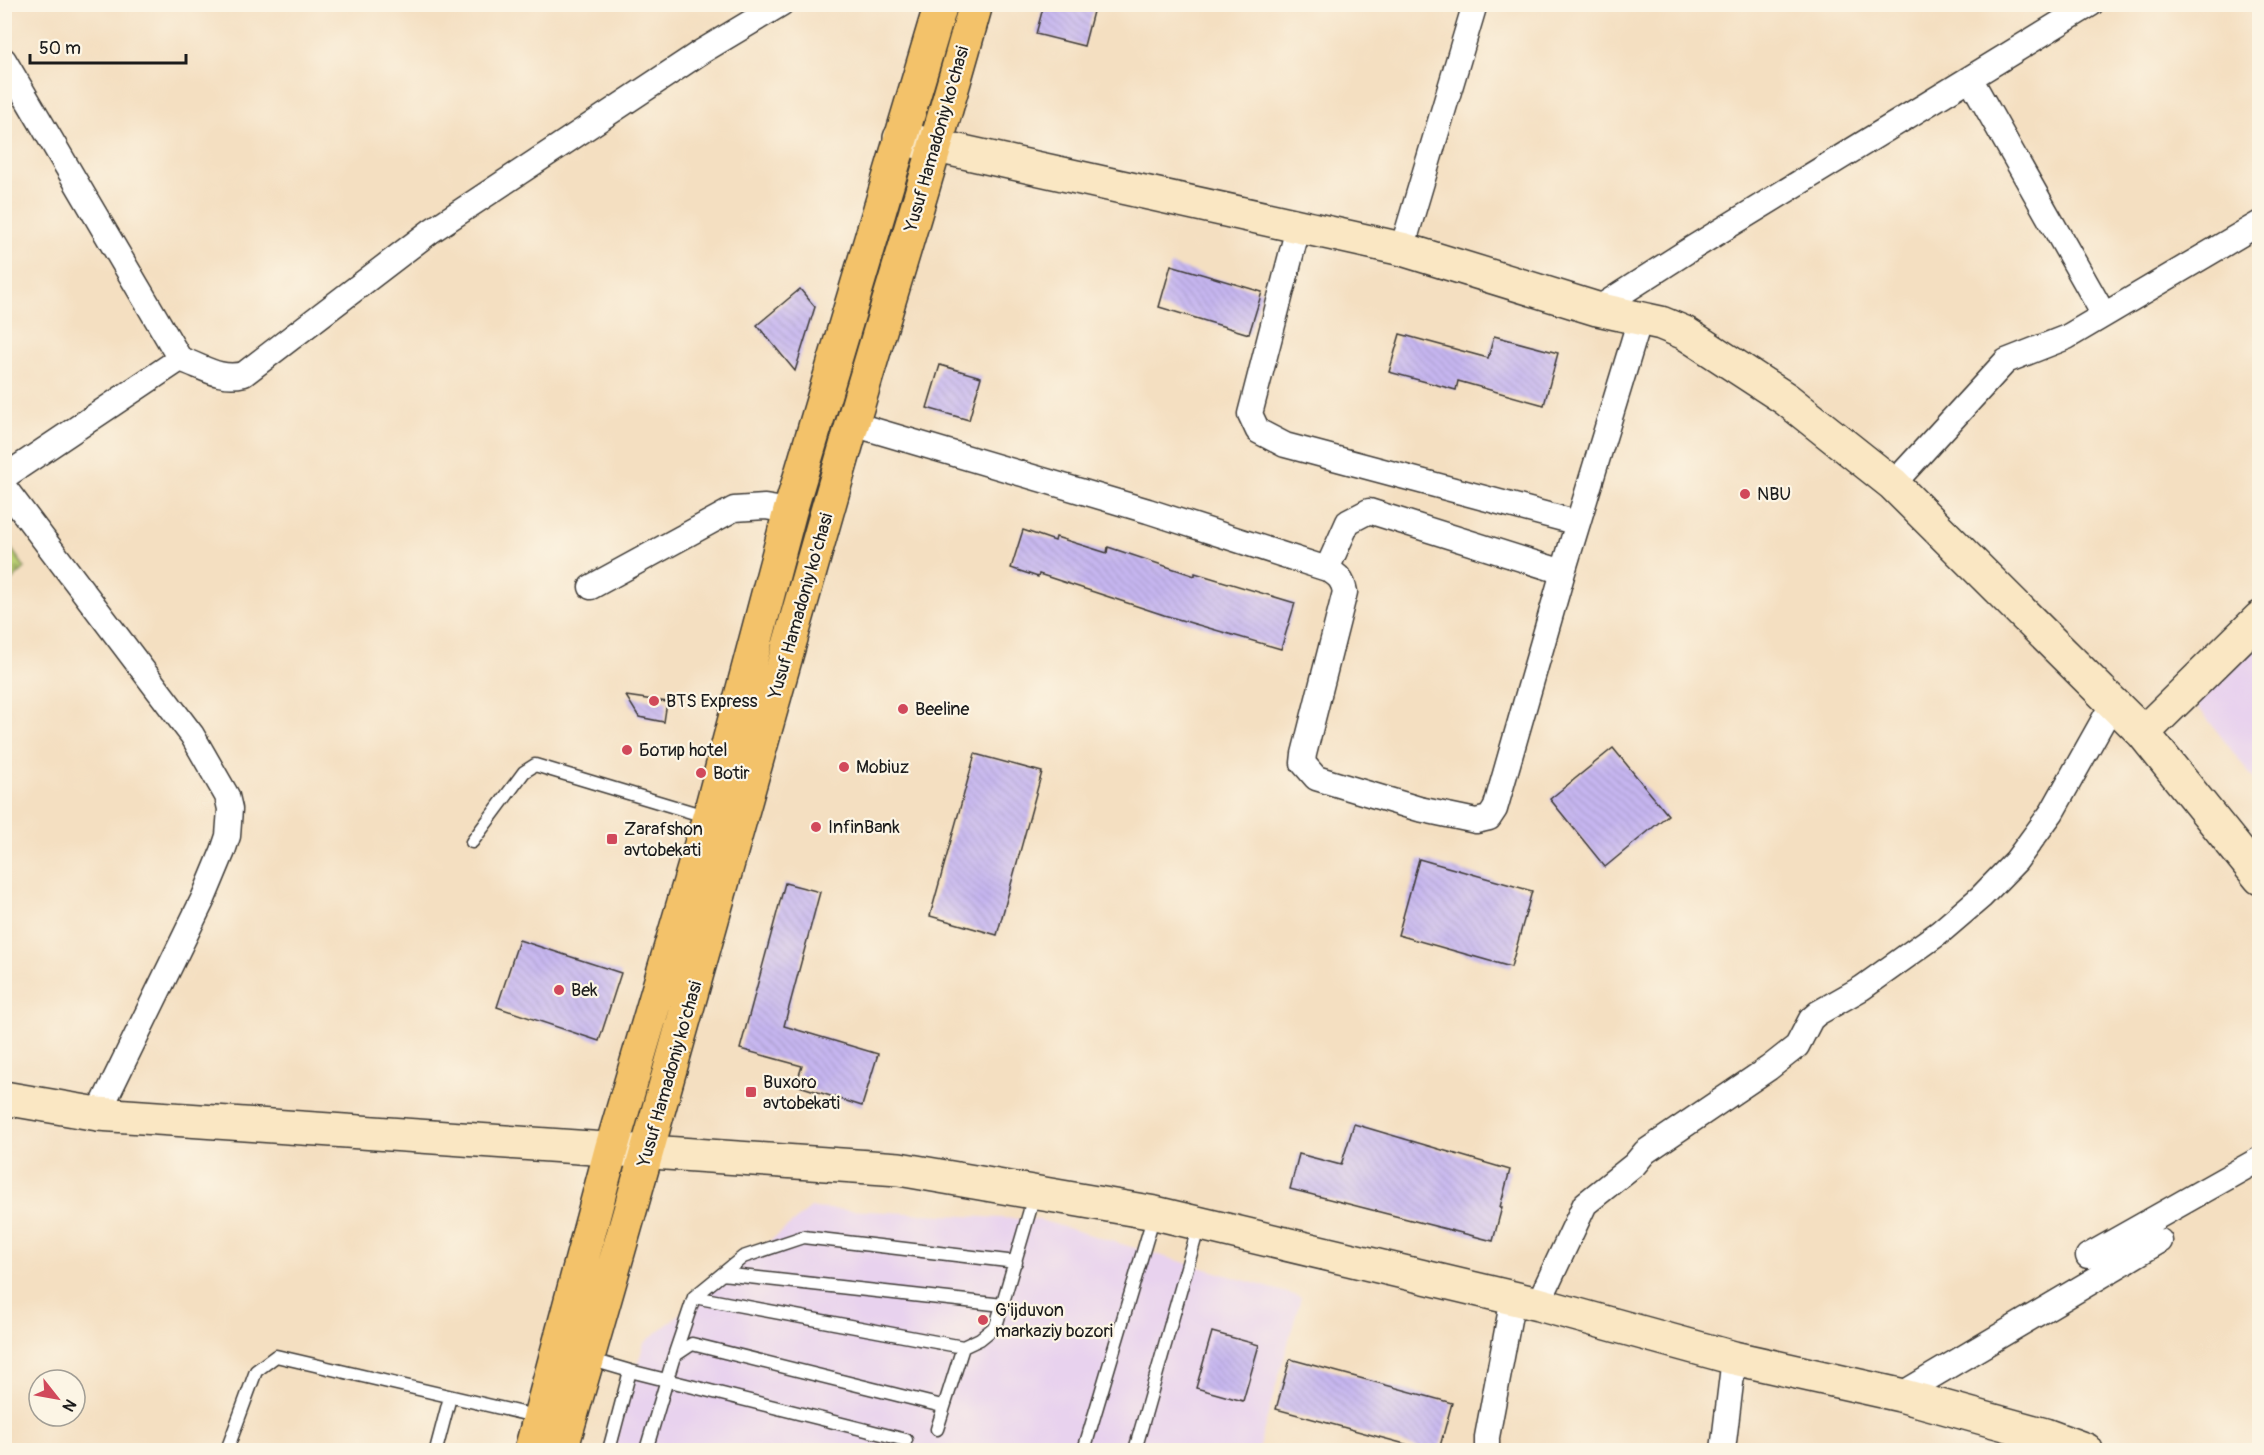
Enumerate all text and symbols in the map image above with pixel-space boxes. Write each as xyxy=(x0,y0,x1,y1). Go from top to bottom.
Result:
scale bar xyxy=(30,27,186,65)
text: 50 m xyxy=(39,37,81,60)
street label: Yusuf Hamadoniy ko'chasi xyxy=(899,44,975,235)
place label: NBU xyxy=(1757,483,1791,506)
marker: NBU xyxy=(1738,487,1752,501)
street label: Yusuf Hamadoniy ko'chasi xyxy=(763,511,839,702)
place label: BTS Express xyxy=(666,690,758,713)
marker: BTS Express xyxy=(647,694,661,708)
place label: Beeline xyxy=(915,698,969,721)
marker: Beeline xyxy=(896,702,910,716)
place label: Ботир hotel xyxy=(639,739,727,762)
marker: Ботир hotel xyxy=(620,743,634,757)
place label: Mobiuz xyxy=(856,756,909,779)
marker: Mobiuz xyxy=(837,760,851,774)
place label: Botir xyxy=(713,762,750,785)
marker: Botir xyxy=(694,766,708,780)
place label: InfinBank xyxy=(828,816,900,839)
place label: Zarafshon avtobekati xyxy=(624,818,703,862)
marker: InfinBank xyxy=(809,820,823,834)
marker: Zarafshon avtobekati xyxy=(605,832,619,846)
place label: Bek xyxy=(571,979,598,1002)
street label: Yusuf Hamadoniy ko'chasi xyxy=(632,979,708,1170)
marker: Bek xyxy=(552,983,566,997)
place label: Buxoro avtobekati xyxy=(763,1071,840,1115)
marker: Buxoro avtobekati xyxy=(744,1085,758,1099)
place label: G'ijduvon markaziy bozori xyxy=(995,1299,1113,1343)
marker: G'ijduvon markaziy bozori xyxy=(976,1313,990,1327)
north arrow xyxy=(27,1368,87,1428)
text: N xyxy=(58,1395,80,1415)

